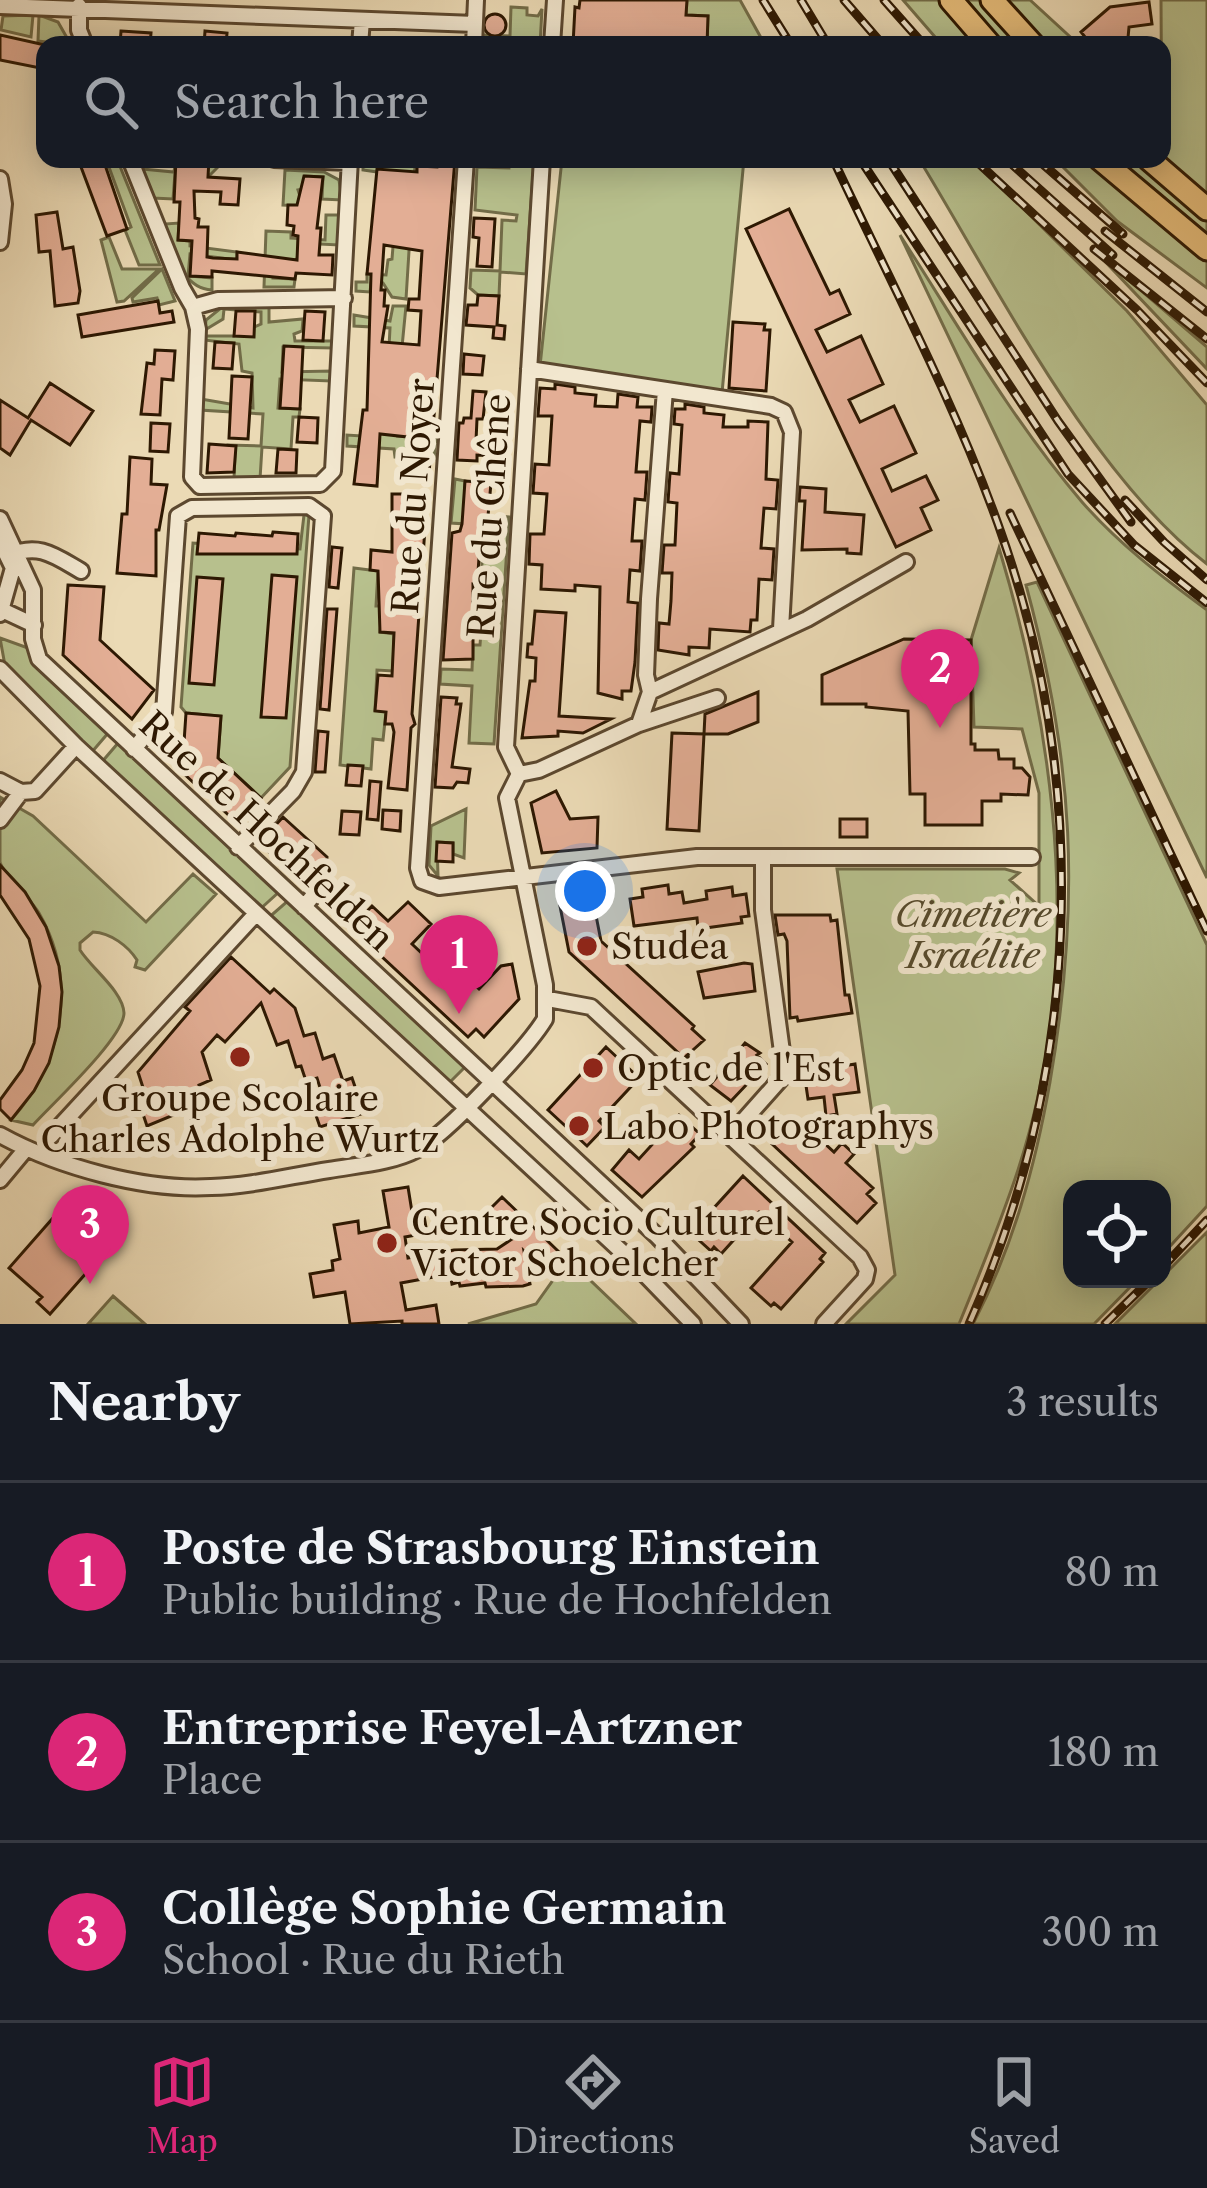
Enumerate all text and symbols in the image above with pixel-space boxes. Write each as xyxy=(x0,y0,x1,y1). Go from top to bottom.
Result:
search box xyxy=(36,36,1171,168)
icon: search xyxy=(78,69,144,135)
text: Search here xyxy=(174,74,429,130)
street label: Rue du Noyer xyxy=(383,377,443,615)
street label: Rue du Chêne xyxy=(459,392,519,640)
pin: 2 xyxy=(901,629,979,728)
street label: Rue de Hochfelden xyxy=(131,702,403,960)
your location xyxy=(555,861,615,921)
park label: Cimetière Israélite xyxy=(895,892,1053,977)
pin: 1 xyxy=(420,915,498,1014)
place label: Studéa xyxy=(611,924,729,968)
marker: Studéa xyxy=(574,933,600,959)
marker: Groupe Scolaire Charles Adolphe Wurtz xyxy=(227,1044,253,1070)
place label: Optic de l'Est xyxy=(617,1046,845,1090)
marker: Optic de l'Est xyxy=(580,1055,606,1081)
place label: Groupe Scolaire Charles Adolphe Wurtz xyxy=(40,1076,440,1161)
place label: Labo Photographys xyxy=(603,1104,934,1148)
marker: Labo Photographys xyxy=(566,1113,592,1139)
map controls xyxy=(1063,1180,1171,1288)
button: locate xyxy=(1063,1180,1171,1288)
pin: 3 xyxy=(51,1185,129,1284)
place label: Centre Socio Culturel Victor Schoelcher xyxy=(410,1200,785,1285)
marker: Centre Socio Culturel Victor Schoelcher xyxy=(374,1230,400,1256)
text: Nearby xyxy=(48,1371,240,1433)
text: 3 results xyxy=(1006,1378,1159,1426)
text: Poste de Strasbourg Einstein xyxy=(162,1520,820,1576)
text: 1 xyxy=(78,1548,96,1596)
text: 80 m xyxy=(1064,1548,1159,1596)
text: Public building · Rue de Hochfelden xyxy=(162,1576,832,1624)
text: Entreprise Feyel-Artzner xyxy=(162,1700,742,1756)
text: 2 xyxy=(75,1728,99,1776)
text: 180 m xyxy=(1048,1728,1159,1776)
text: Place xyxy=(162,1756,262,1804)
text: Collège Sophie Germain xyxy=(162,1880,727,1936)
text: 3 xyxy=(76,1908,98,1956)
text: 300 m xyxy=(1041,1908,1159,1956)
text: School · Rue du Rieth xyxy=(162,1936,565,1984)
tab: Map xyxy=(147,2049,218,2162)
tab: Directions xyxy=(512,2049,675,2162)
tab: Saved xyxy=(968,2049,1060,2162)

